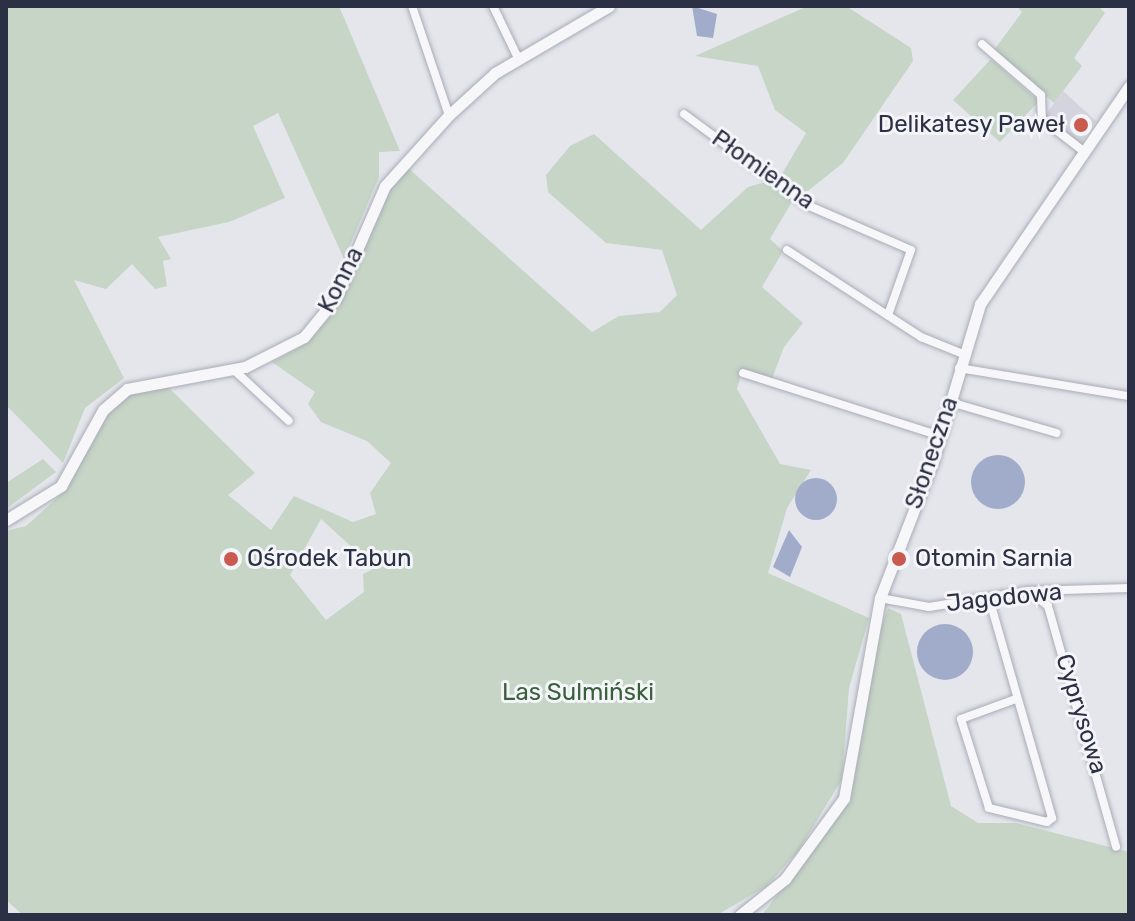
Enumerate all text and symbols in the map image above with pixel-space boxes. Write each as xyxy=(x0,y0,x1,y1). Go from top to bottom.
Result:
place label: Delikatesy Paweł xyxy=(877,111,1065,139)
marker: Delikatesy Paweł xyxy=(1072,116,1090,134)
street label: Płomienna xyxy=(706,124,820,216)
street label: Konna xyxy=(312,242,370,318)
street label: Słoneczna xyxy=(899,393,965,513)
place label: Ośrodek Tabun xyxy=(247,545,412,573)
place label: Otomin Sarnia xyxy=(915,545,1073,573)
marker: Ośrodek Tabun xyxy=(222,550,240,568)
marker: Otomin Sarnia xyxy=(890,550,908,568)
street label: Jagodowa xyxy=(945,578,1063,618)
street label: Cyprysowa xyxy=(1049,651,1113,777)
park label: Las Sulmiński xyxy=(502,679,654,707)

